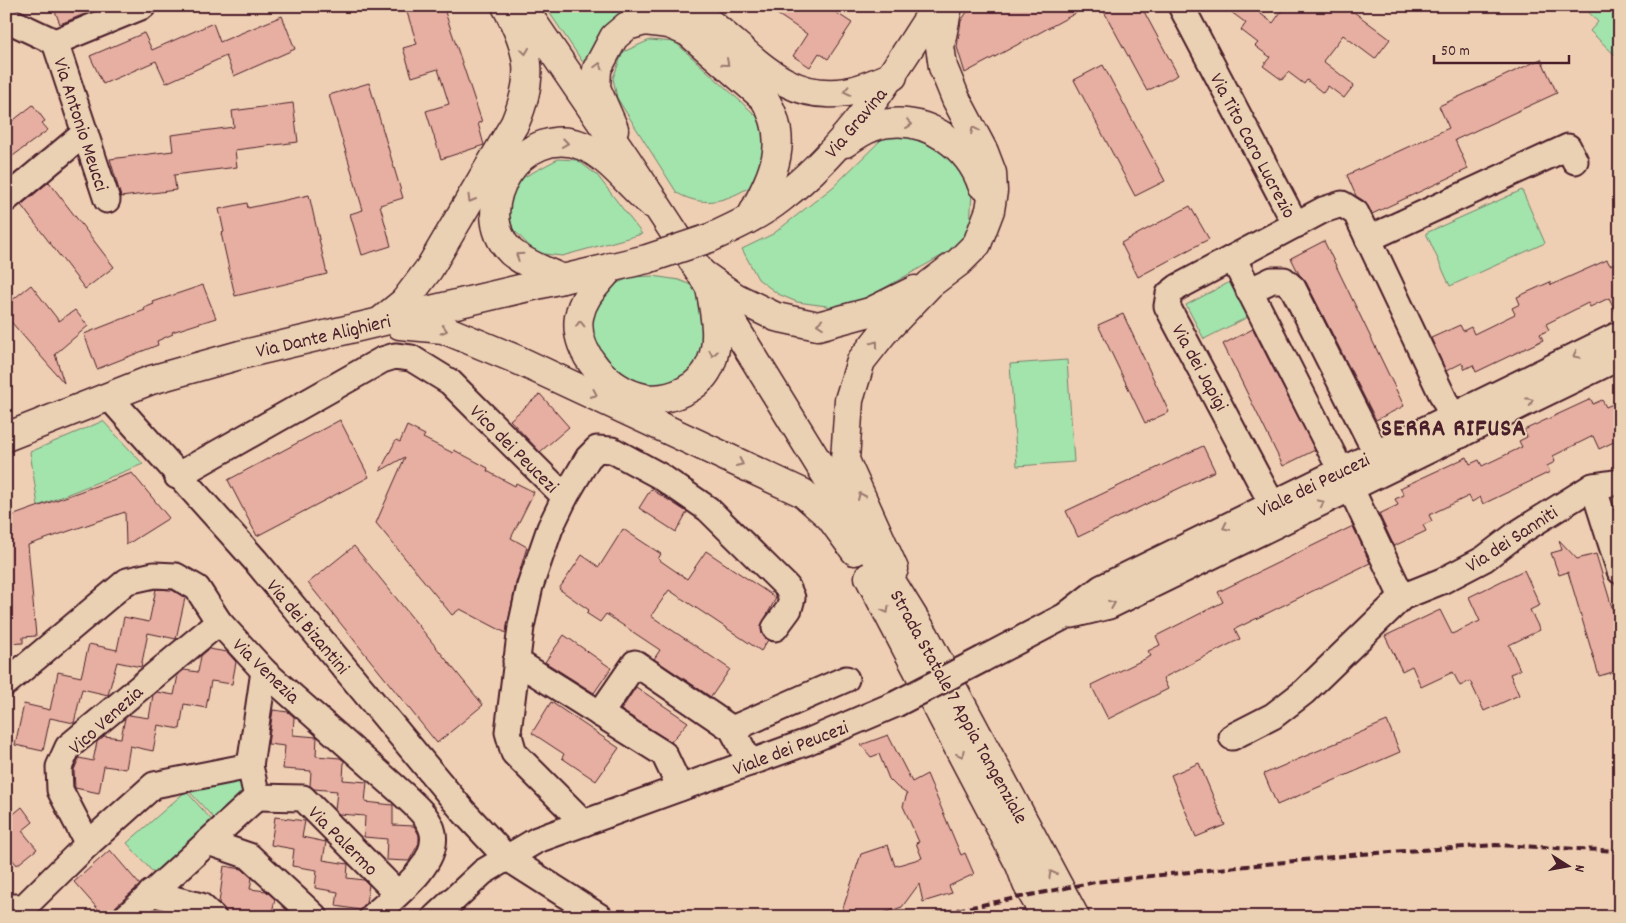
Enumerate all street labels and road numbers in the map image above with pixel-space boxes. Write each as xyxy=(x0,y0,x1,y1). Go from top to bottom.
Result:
street label: Via Antonio Meucci xyxy=(44,55,114,196)
street label: Via Tito Caro Lucrezio xyxy=(1201,69,1302,224)
street label: Via Gravina xyxy=(819,82,896,165)
street label: Via Dante Alighieri xyxy=(253,309,394,367)
street label: Via dei Japigi xyxy=(1163,320,1234,417)
street label: Vico dei Peucezi xyxy=(462,399,564,501)
street label: Viale dei Peucezi xyxy=(1253,447,1375,526)
street label: Via dei Sanniti xyxy=(1461,500,1565,581)
street label: Via dei Bizantini xyxy=(258,574,355,682)
street label: Strada Statale 7 Appia Tangenziale xyxy=(881,585,1034,830)
street label: Via Venezia xyxy=(225,633,305,712)
street label: Vico Venezia xyxy=(63,680,151,762)
street label: Viale dei Peucezi xyxy=(729,715,853,785)
street label: Via Palermo xyxy=(300,801,383,884)

